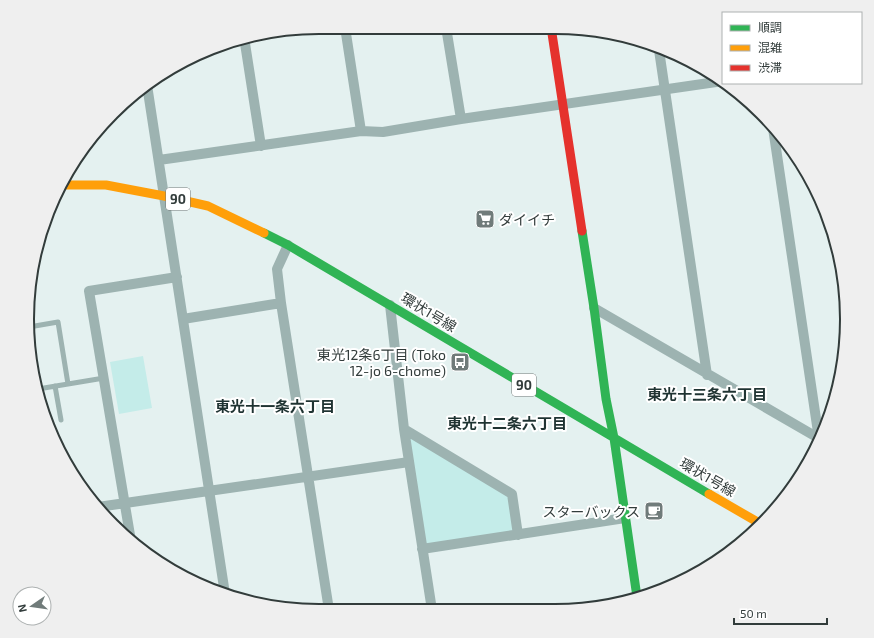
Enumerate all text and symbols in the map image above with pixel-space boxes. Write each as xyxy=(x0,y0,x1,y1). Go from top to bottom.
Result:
legend xyxy=(722,12,862,84)
text: 順調 xyxy=(758,20,782,34)
text: 混雑 xyxy=(758,40,782,54)
text: 渋滞 xyxy=(758,60,782,74)
road number: 90 xyxy=(166,188,190,210)
supermarket icon: ダイイチ xyxy=(474,208,496,230)
place label: ダイイチ xyxy=(499,211,555,228)
street label: 環状1号線 xyxy=(398,289,460,335)
place label: 東光12条6丁目 (Toko 12-jo 6-chome) xyxy=(317,346,446,379)
bus stop icon: 東光12条6丁目 (Toko 12-jo 6-chome) xyxy=(449,351,471,373)
road number: 90 xyxy=(512,374,536,396)
district label: 東光十三条六丁目 xyxy=(647,385,767,403)
district label: 東光十一条六丁目 xyxy=(215,397,335,415)
district label: 東光十二条六丁目 xyxy=(447,414,567,432)
street label: 環状1号線 xyxy=(677,454,739,500)
cafe icon: スターバックス xyxy=(643,500,665,522)
place label: スターバックス xyxy=(543,503,640,520)
north arrow xyxy=(12,586,52,626)
scale bar xyxy=(734,600,827,626)
text: N xyxy=(15,603,29,614)
text: 50 m xyxy=(740,606,767,620)

